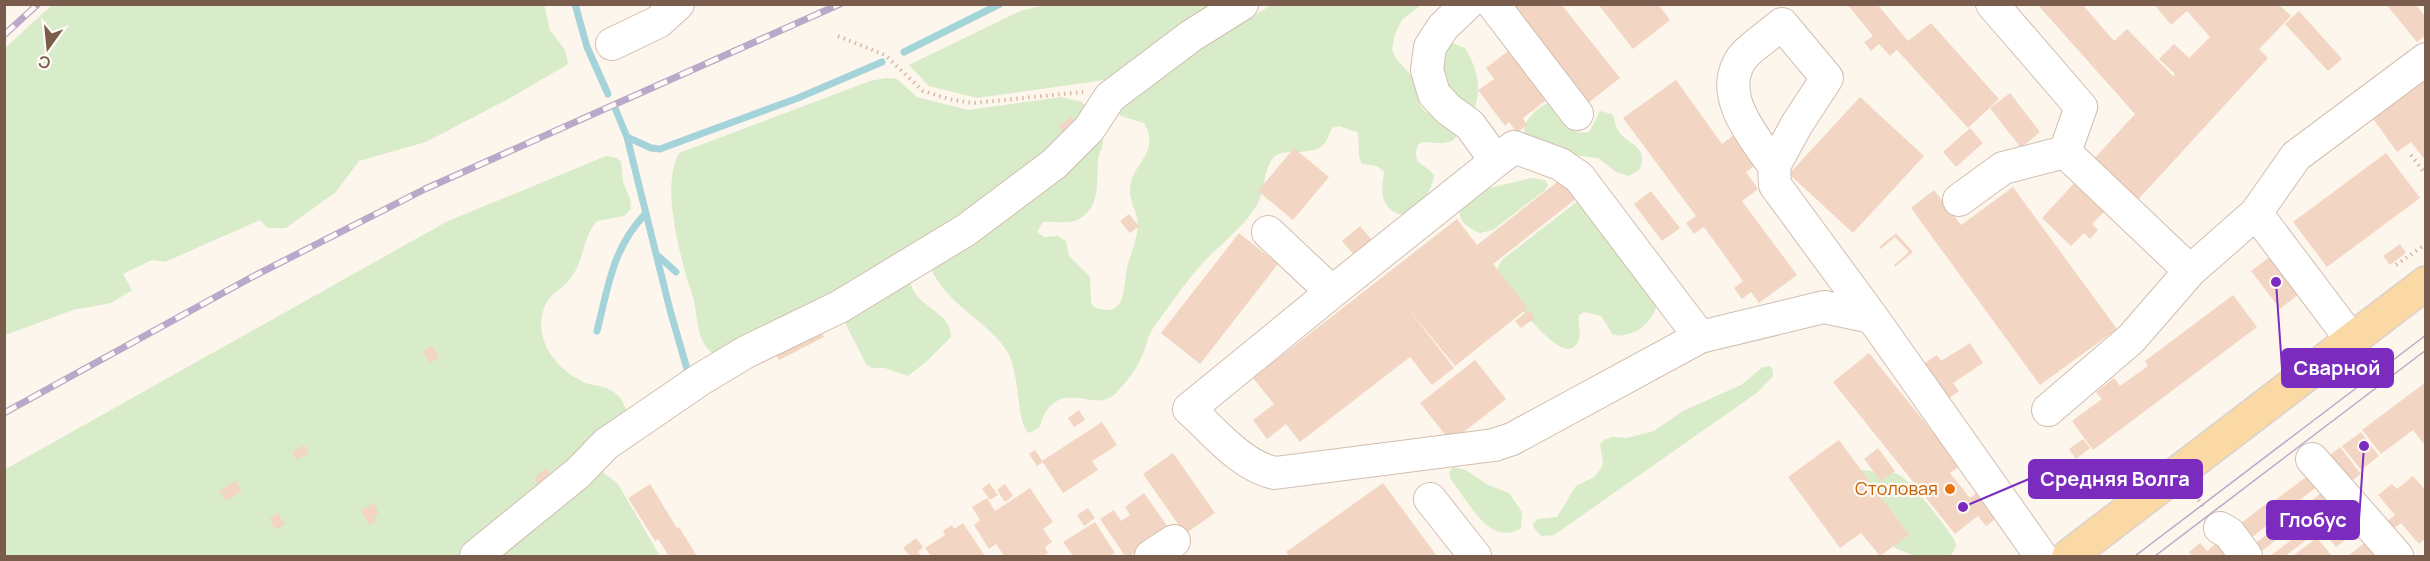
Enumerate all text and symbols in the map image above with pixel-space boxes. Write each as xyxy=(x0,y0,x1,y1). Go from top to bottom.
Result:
north arrow xyxy=(18,18,78,78)
text: С xyxy=(35,50,53,75)
callout: Сварной xyxy=(2282,349,2393,387)
text: Сварной xyxy=(2294,354,2380,381)
callout: Средняя Волга xyxy=(2029,460,2202,498)
text: Средняя Волга xyxy=(2040,465,2190,492)
place label: Столовая xyxy=(1855,476,1938,500)
marker: Столовая xyxy=(1943,482,1957,496)
callout: Глобус xyxy=(2267,501,2359,539)
text: Глобус xyxy=(2279,506,2347,533)

